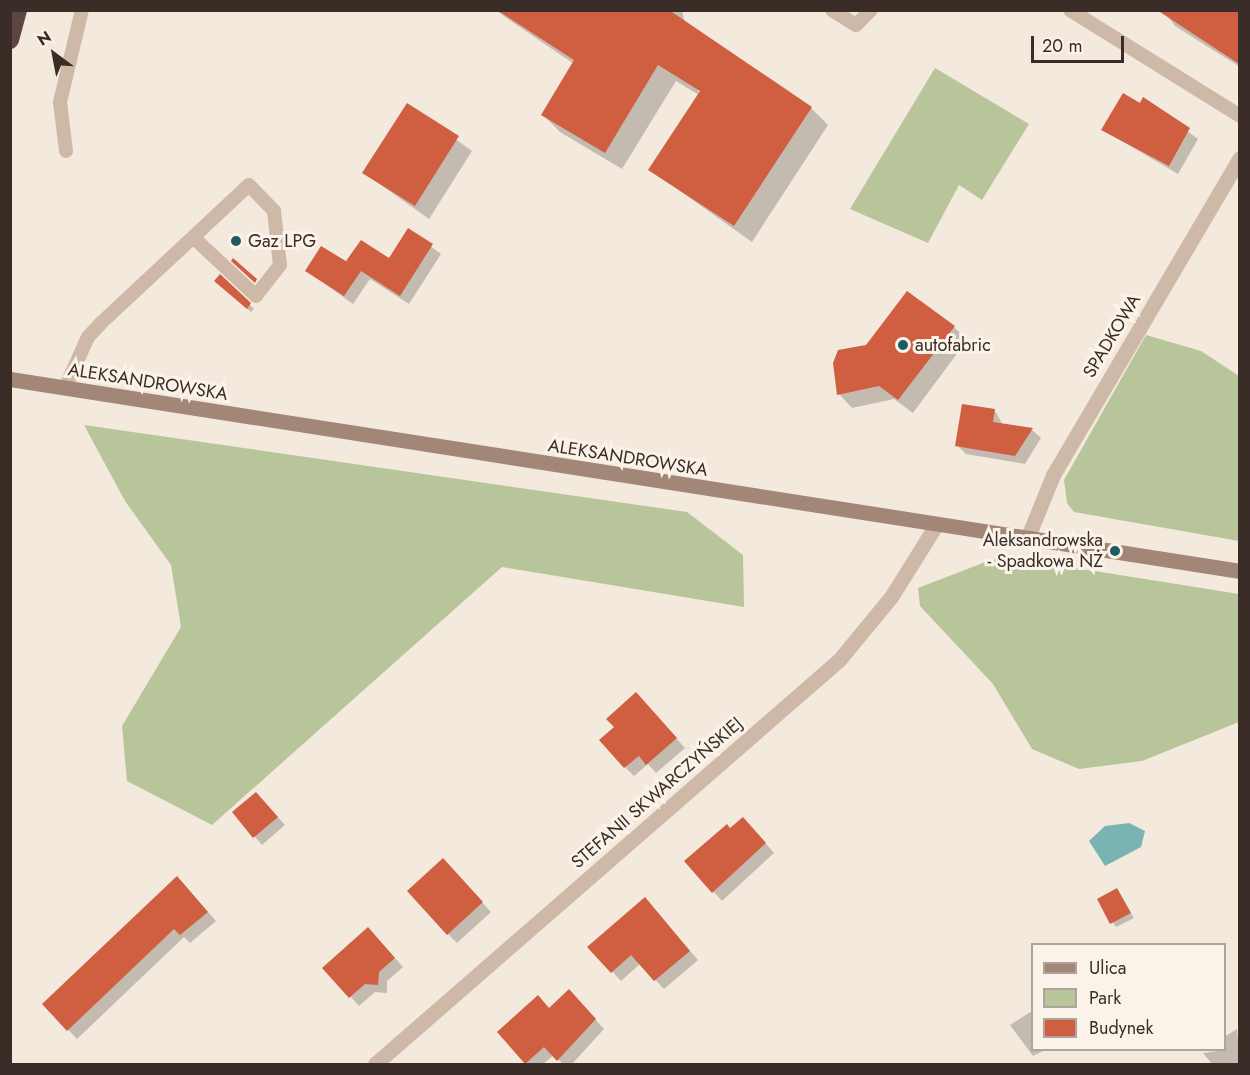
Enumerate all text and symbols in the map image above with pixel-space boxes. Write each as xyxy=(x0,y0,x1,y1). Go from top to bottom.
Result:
north arrow xyxy=(24,24,84,84)
scale bar xyxy=(1034,24,1127,62)
text: N xyxy=(33,25,56,51)
text: 20 m xyxy=(1042,33,1082,59)
place label: Gaz LPG xyxy=(248,230,316,252)
marker: Gaz LPG xyxy=(229,234,243,248)
street label: SPADKOWA xyxy=(1079,290,1145,382)
place label: autofabric xyxy=(915,334,991,356)
marker: autofabric xyxy=(896,338,910,352)
street label: ALEKSANDROWSKA xyxy=(67,359,229,405)
street label: ALEKSANDROWSKA xyxy=(547,435,709,481)
place label: Aleksandrowska - Spadkowa NŻ xyxy=(983,530,1103,572)
marker: Aleksandrowska - Spadkowa NŻ xyxy=(1108,544,1122,558)
street label: STEFANII SKWARCZYŃSKIEJ xyxy=(567,713,747,873)
legend xyxy=(1031,943,1226,1051)
text: Ulica xyxy=(1089,955,1126,981)
text: Park xyxy=(1089,985,1121,1011)
text: Budynek xyxy=(1089,1015,1153,1041)

